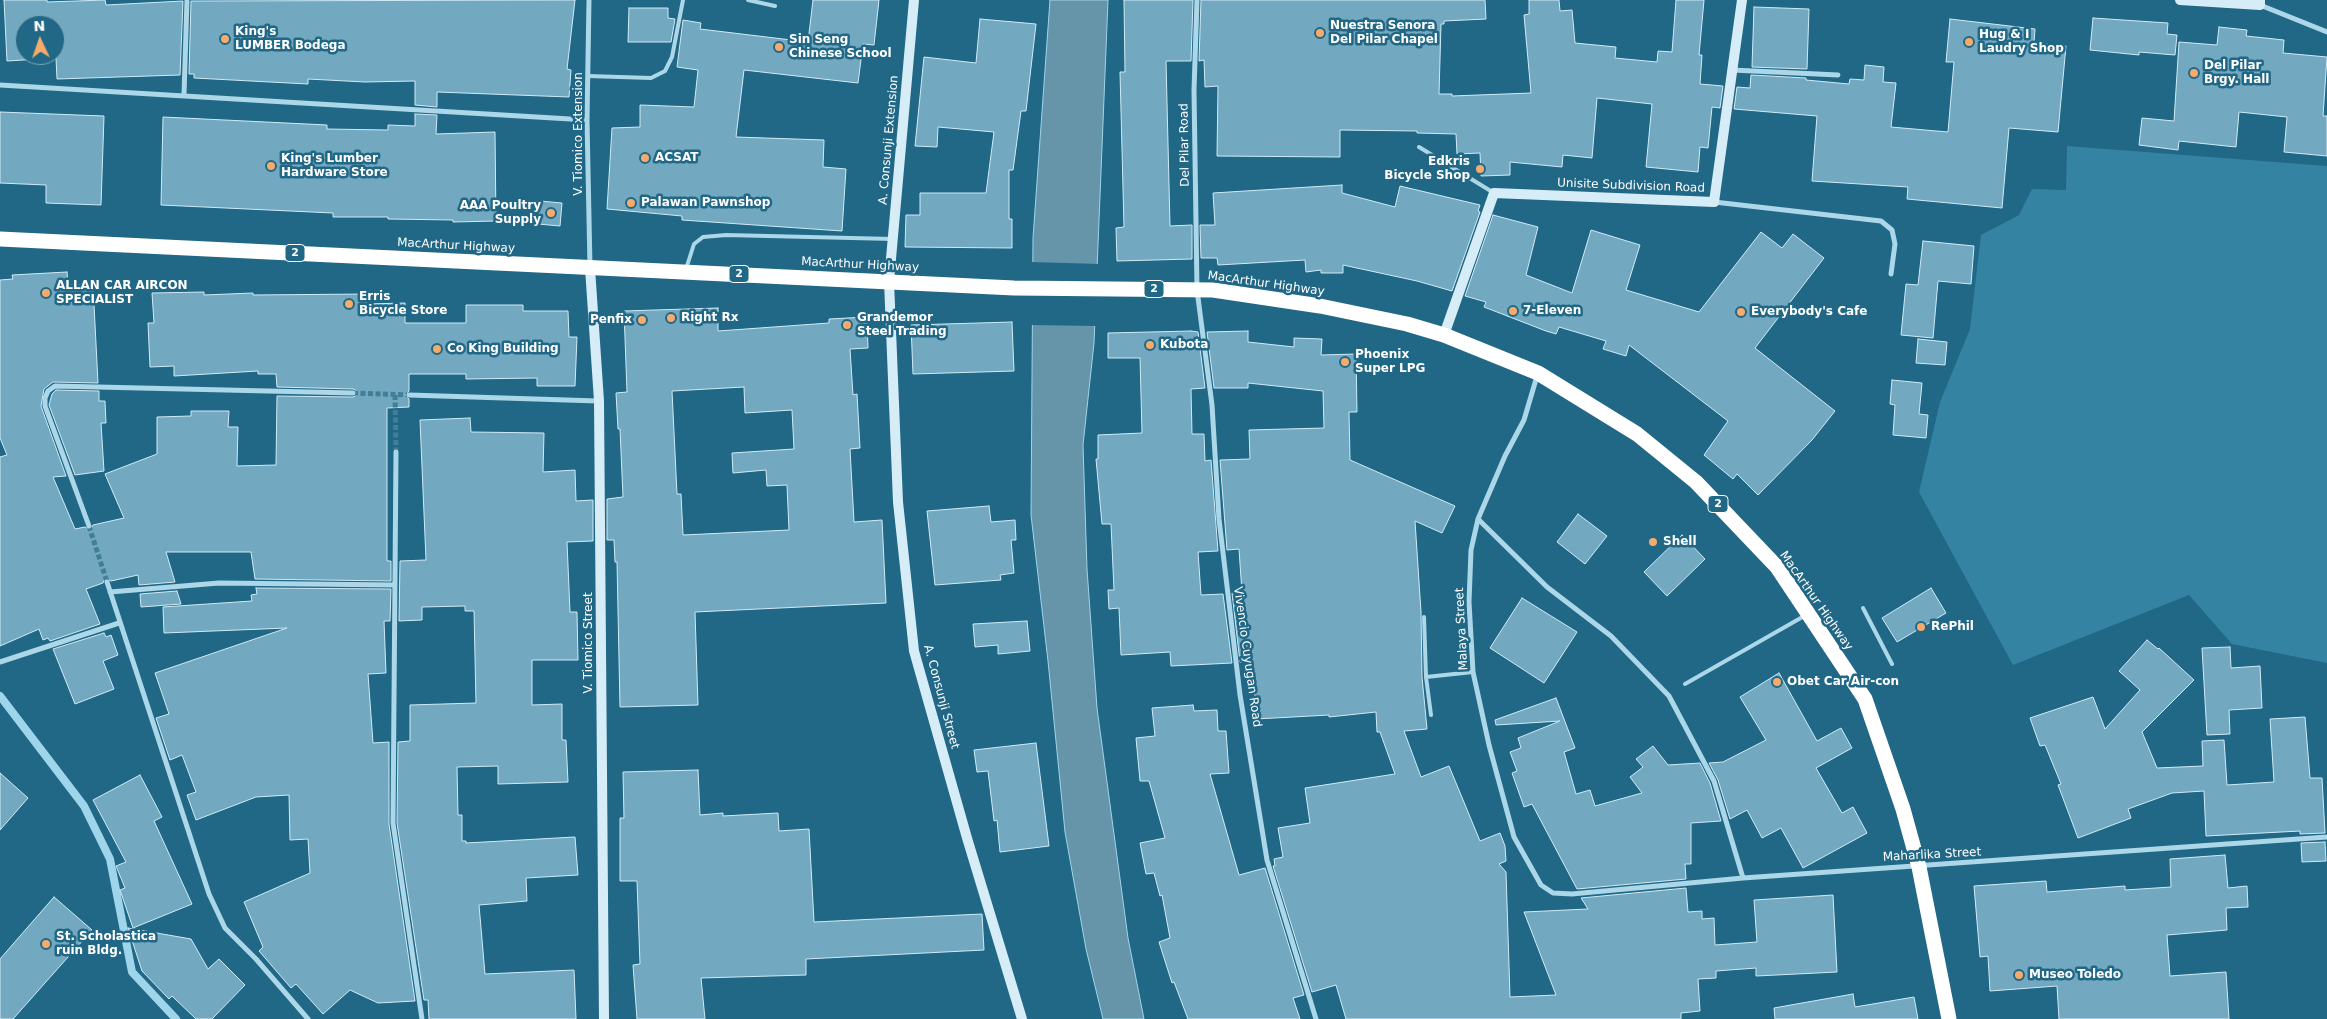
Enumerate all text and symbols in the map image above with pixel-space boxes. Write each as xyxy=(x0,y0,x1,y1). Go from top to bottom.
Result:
north arrow xyxy=(15,15,65,65)
text: N xyxy=(33,18,46,34)
place label: Nuestra Senora Del Pilar Chapel xyxy=(1330,19,1438,47)
place label: King's LUMBER Bodega xyxy=(235,25,345,53)
marker: Nuestra Senora Del Pilar Chapel xyxy=(1314,27,1326,39)
place label: Hug & I Laudry Shop xyxy=(1979,28,2064,56)
marker: King's LUMBER Bodega xyxy=(219,33,231,45)
place label: Sin Seng Chinese School xyxy=(789,33,892,61)
marker: Hug & I Laudry Shop xyxy=(1963,36,1975,48)
marker: Sin Seng Chinese School xyxy=(773,41,785,53)
place label: Del Pilar Brgy. Hall xyxy=(2204,59,2269,87)
marker: Del Pilar Brgy. Hall xyxy=(2188,67,2200,79)
street label: V. Tiomico Extension xyxy=(572,72,586,196)
street label: A. Consunji Extension xyxy=(876,75,902,205)
street label: Del Pilar Road xyxy=(1177,103,1193,187)
place label: ACSAT xyxy=(655,151,698,165)
place label: King's Lumber Hardware Store xyxy=(281,152,388,180)
marker: ACSAT xyxy=(639,152,651,164)
place label: Edkris Bicycle Shop xyxy=(1384,155,1470,183)
marker: King's Lumber Hardware Store xyxy=(265,160,277,172)
marker: Edkris Bicycle Shop xyxy=(1474,163,1486,175)
street label: Unisite Subdivision Road xyxy=(1557,176,1705,196)
place label: Palawan Pawnshop xyxy=(641,196,770,210)
marker: Palawan Pawnshop xyxy=(625,197,637,209)
place label: AAA Poultry Supply xyxy=(460,199,541,227)
marker: AAA Poultry Supply xyxy=(545,207,557,219)
street label: MacArthur Highway xyxy=(397,236,515,256)
road number: 2 xyxy=(285,244,305,262)
street label: MacArthur Highway xyxy=(801,255,919,275)
road number: 2 xyxy=(729,266,749,282)
street label: MacArthur Highway xyxy=(1207,269,1325,299)
place label: ALLAN CAR AIRCON SPECIALIST xyxy=(56,279,188,307)
road number: 2 xyxy=(1144,280,1164,298)
marker: ALLAN CAR AIRCON SPECIALIST xyxy=(40,287,52,299)
place label: Erris Bicycle Store xyxy=(359,290,447,318)
marker: Erris Bicycle Store xyxy=(343,298,355,310)
place label: 7-Eleven xyxy=(1523,304,1581,318)
marker: 7-Eleven xyxy=(1507,305,1519,317)
place label: Everybody's Cafe xyxy=(1751,305,1867,319)
marker: Everybody's Cafe xyxy=(1735,306,1747,318)
place label: Right Rx xyxy=(681,311,738,325)
place label: Grandemor Steel Trading xyxy=(857,311,947,339)
marker: Right Rx xyxy=(665,312,677,324)
place label: Penfix xyxy=(590,313,632,327)
marker: Penfix xyxy=(636,314,648,326)
marker: Grandemor Steel Trading xyxy=(841,319,853,331)
place label: Kubota xyxy=(1160,338,1208,352)
marker: Kubota xyxy=(1144,339,1156,351)
place label: Co King Building xyxy=(447,342,559,356)
marker: Co King Building xyxy=(431,343,443,355)
place label: Phoenix Super LPG xyxy=(1355,348,1425,376)
marker: Phoenix Super LPG xyxy=(1339,356,1351,368)
road number: 2 xyxy=(1708,496,1728,512)
place label: Shell xyxy=(1663,535,1697,549)
marker: Shell xyxy=(1647,536,1659,548)
street label: MacArthur Highway xyxy=(1776,549,1856,653)
street label: Vivencio Cuyugan Road xyxy=(1230,586,1264,728)
street label: Malaya Street xyxy=(1453,587,1471,671)
street label: V. Tiomico Street xyxy=(582,592,596,694)
place label: RePhil xyxy=(1931,620,1974,634)
marker: RePhil xyxy=(1915,621,1927,633)
street label: A. Consunji Street xyxy=(920,643,962,751)
place label: Obet Car Air-con xyxy=(1787,675,1899,689)
marker: Obet Car Air-con xyxy=(1771,676,1783,688)
street label: Maharlika Street xyxy=(1882,845,1982,865)
place label: St. Scholastica ruin Bldg. xyxy=(56,930,156,958)
marker: St. Scholastica ruin Bldg. xyxy=(40,938,52,950)
place label: Museo Toledo xyxy=(2029,968,2121,982)
marker: Museo Toledo xyxy=(2013,969,2025,981)

